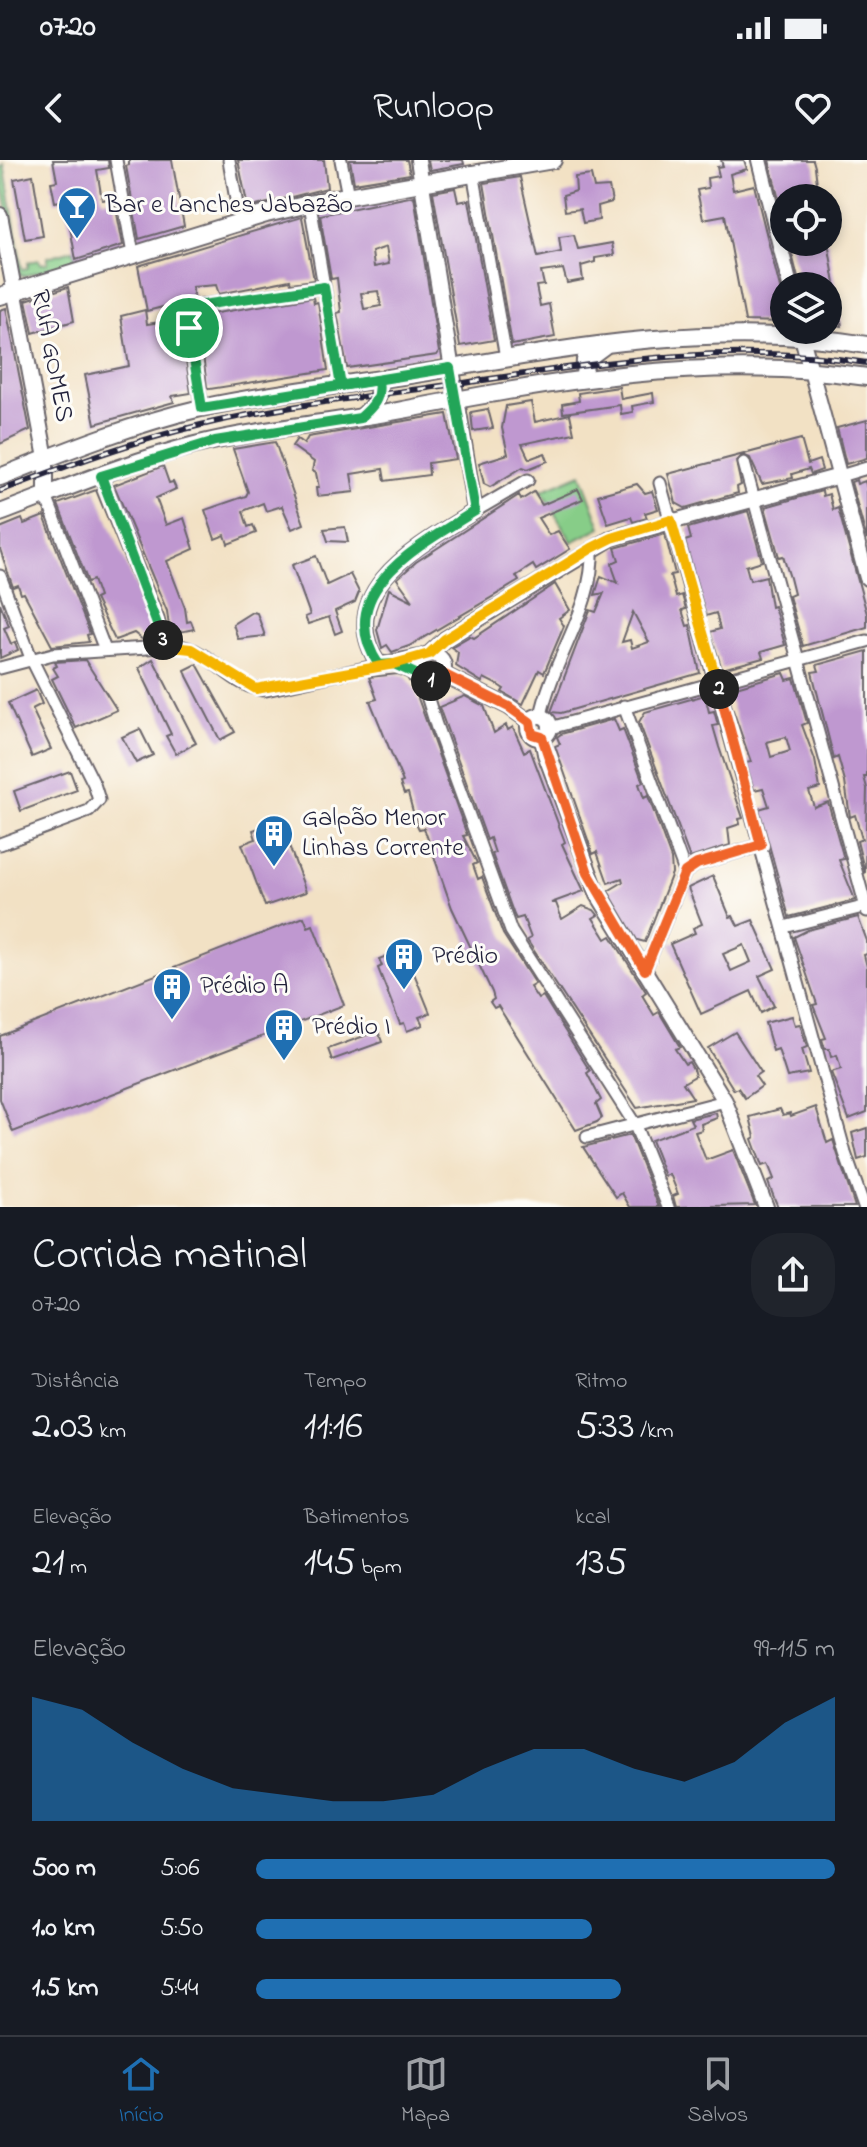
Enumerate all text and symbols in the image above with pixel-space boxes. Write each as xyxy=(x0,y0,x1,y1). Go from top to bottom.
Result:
text: 07:20 xyxy=(40,6,96,50)
text: Runloop xyxy=(373,82,494,135)
icon: back xyxy=(32,86,76,130)
icon: heart xyxy=(791,86,835,130)
map controls xyxy=(770,184,842,344)
button: locate xyxy=(770,184,842,256)
bar icon: Bar e Lanches Jabazão xyxy=(56,185,98,240)
place label: Bar e Lanches Jabazão xyxy=(104,187,353,225)
button: layers xyxy=(770,272,842,344)
street label: RUA GOMES xyxy=(20,287,82,425)
pin xyxy=(155,294,223,362)
icon: arrive xyxy=(167,306,211,350)
pin: 3 xyxy=(143,620,183,660)
text: 3 xyxy=(158,624,168,656)
pin: 1 xyxy=(411,661,451,701)
text: 1 xyxy=(428,665,435,697)
pin: 2 xyxy=(699,669,739,709)
text: 2 xyxy=(714,673,724,705)
place label: Galpão Menor Linhas Corrente xyxy=(302,800,464,868)
building icon: Galpão Menor Linhas Corrente xyxy=(253,813,295,868)
building icon: Prédio xyxy=(383,936,425,991)
place label: Prédio xyxy=(432,938,498,976)
building icon: Prédio A xyxy=(151,966,193,1021)
place label: Prédio A xyxy=(200,968,289,1006)
building icon: Prédio I xyxy=(263,1007,305,1062)
place label: Prédio I xyxy=(312,1009,391,1047)
text: Corrida matinal xyxy=(32,1224,307,1288)
button: share xyxy=(751,1233,835,1317)
text: 07:20 xyxy=(32,1286,80,1324)
text: Distância xyxy=(32,1366,119,1398)
text: Tempo xyxy=(304,1366,367,1398)
text: Ritmo xyxy=(575,1366,627,1398)
text: 2.03 xyxy=(32,1398,94,1457)
text: 11:16 xyxy=(304,1398,363,1457)
text: 5:33 xyxy=(575,1398,635,1457)
text: km xyxy=(94,1416,126,1448)
text: /km xyxy=(635,1416,674,1448)
text: Elevação xyxy=(32,1502,112,1534)
text: Batimentos xyxy=(304,1502,410,1534)
text: kcal xyxy=(575,1502,610,1534)
text: 21 xyxy=(32,1534,65,1593)
text: 145 xyxy=(304,1534,356,1593)
text: 135 xyxy=(575,1534,627,1593)
text: m xyxy=(65,1552,87,1584)
text: bpm xyxy=(356,1552,402,1584)
text: Elevação xyxy=(32,1631,126,1669)
text: 99–115 m xyxy=(754,1631,835,1669)
text: 500 m xyxy=(32,1850,96,1888)
text: 5:06 xyxy=(160,1850,200,1888)
text: 1.0 km xyxy=(32,1910,95,1948)
text: 5:50 xyxy=(160,1910,203,1948)
text: 1.5 km xyxy=(32,1970,99,2008)
text: 5:44 xyxy=(160,1970,199,2008)
tab: Início xyxy=(119,2052,164,2132)
tab: Mapa xyxy=(401,2052,450,2132)
tab: Salvos xyxy=(687,2052,748,2132)

